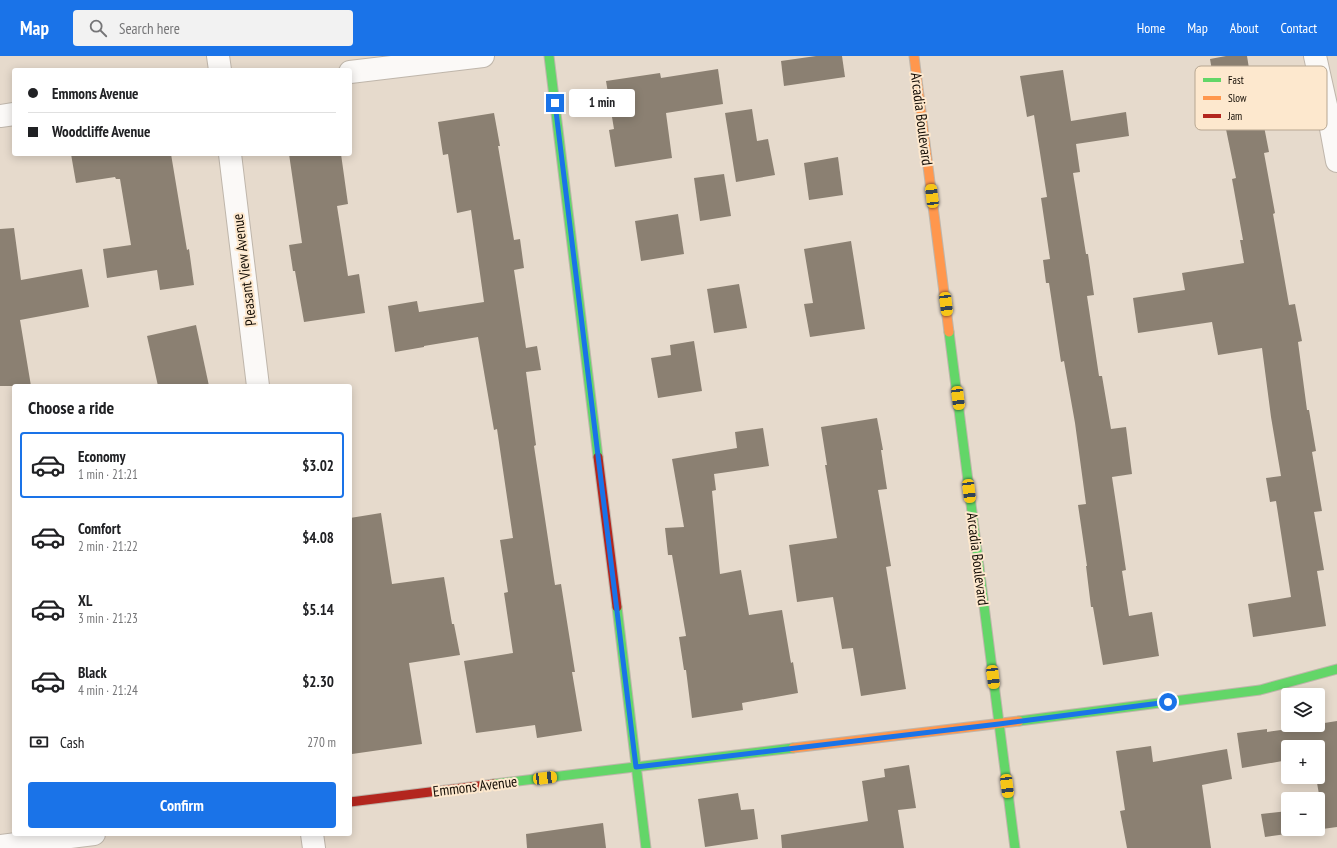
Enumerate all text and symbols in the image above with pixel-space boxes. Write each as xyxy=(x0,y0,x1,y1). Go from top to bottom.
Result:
search box xyxy=(73,10,353,46)
text: Map xyxy=(20,16,49,40)
icon: search xyxy=(87,17,109,39)
text: Search here xyxy=(119,19,180,38)
text: Home xyxy=(1137,19,1165,37)
text: Map xyxy=(1187,19,1208,37)
text: About xyxy=(1230,19,1259,37)
text: Contact xyxy=(1281,19,1317,37)
legend xyxy=(1195,66,1327,130)
street label: Arcadia Boulevard xyxy=(907,71,937,167)
text: Fast xyxy=(1228,73,1244,87)
text: Emmons Avenue xyxy=(52,84,139,103)
callout: 1 min xyxy=(569,89,635,117)
text: Slow xyxy=(1228,91,1247,105)
route end xyxy=(546,94,564,112)
text: 1 min xyxy=(589,94,615,111)
text: Jam xyxy=(1227,109,1242,123)
text: Woodcliffe Avenue xyxy=(52,122,150,141)
car xyxy=(925,183,939,209)
street label: Pleasant View Avenue xyxy=(228,213,260,327)
car xyxy=(939,291,953,317)
car xyxy=(951,385,965,411)
text: Choose a ride xyxy=(28,396,114,419)
icon: car xyxy=(30,447,66,483)
text: Economy xyxy=(78,447,126,466)
text: $3.02 xyxy=(302,456,334,475)
text: 1 min · 21:21 xyxy=(78,466,138,483)
car xyxy=(962,478,976,504)
street label: Arcadia Boulevard xyxy=(963,511,993,607)
icon: car xyxy=(30,519,66,555)
text: Comfort xyxy=(78,519,121,538)
text: $4.08 xyxy=(302,528,334,547)
text: 2 min · 21:22 xyxy=(78,538,138,555)
icon: car xyxy=(30,591,66,627)
text: XL xyxy=(78,591,92,610)
text: $5.14 xyxy=(302,600,334,619)
text: 3 min · 21:23 xyxy=(78,610,138,627)
icon: car xyxy=(30,663,66,699)
text: Black xyxy=(78,663,107,682)
car xyxy=(986,664,1000,690)
text: $2.30 xyxy=(302,672,334,691)
text: 4 min · 21:24 xyxy=(78,682,138,699)
map controls xyxy=(1281,688,1325,836)
button: layers xyxy=(1281,688,1325,732)
route start xyxy=(1159,693,1177,711)
icon: cash xyxy=(28,731,50,753)
text: Cash xyxy=(60,733,84,752)
text: 270 m xyxy=(307,734,336,751)
button: + xyxy=(1281,740,1325,784)
street label: Emmons Avenue xyxy=(432,771,518,801)
car xyxy=(532,771,558,785)
car xyxy=(1000,773,1014,799)
button: Confirm xyxy=(28,782,336,828)
button: − xyxy=(1281,792,1325,836)

